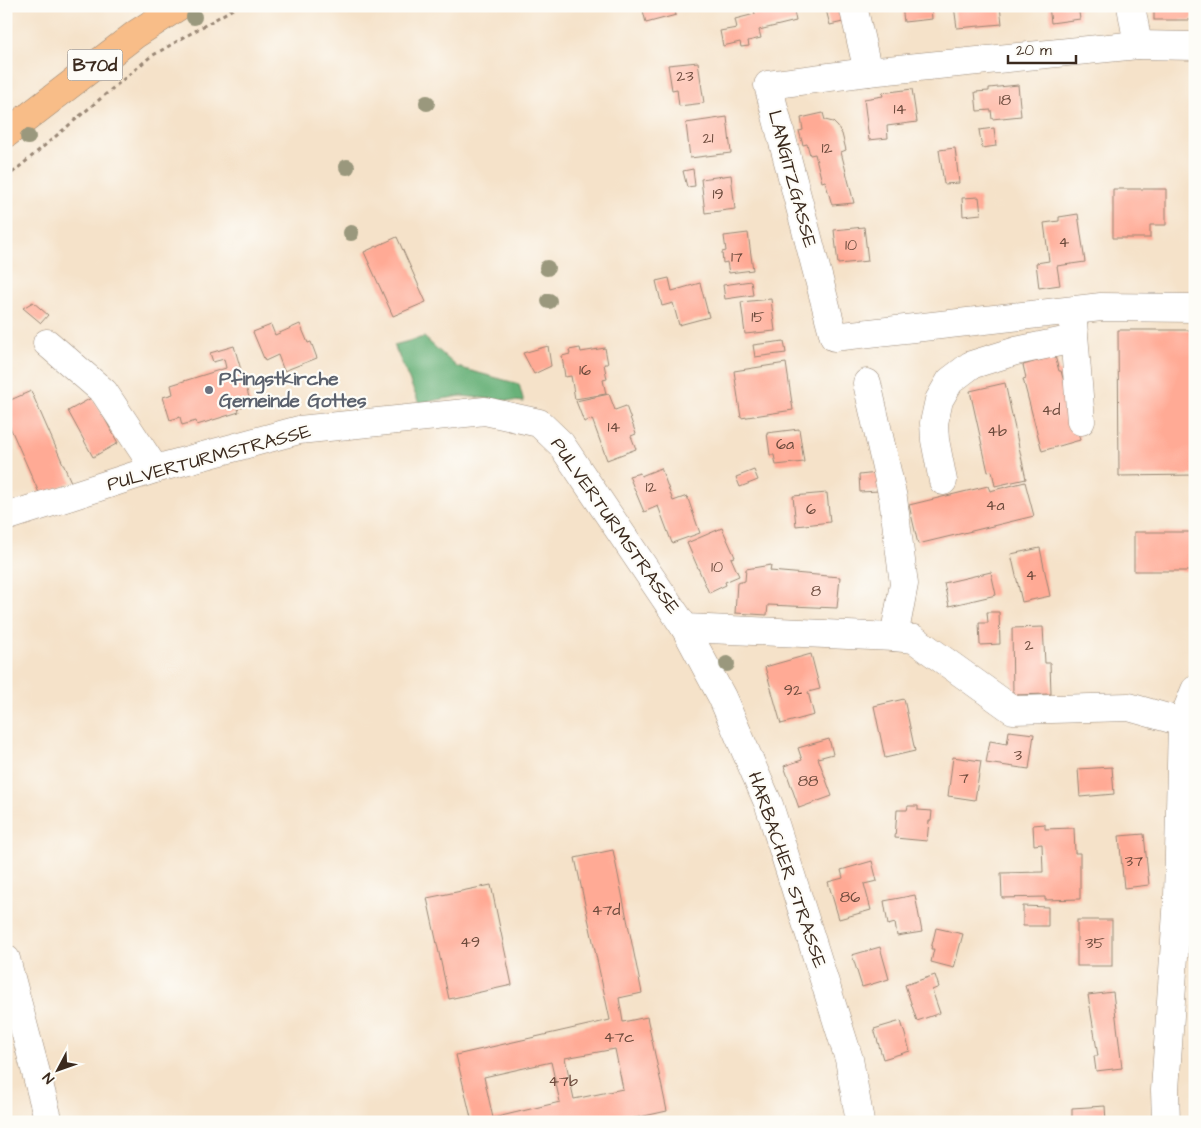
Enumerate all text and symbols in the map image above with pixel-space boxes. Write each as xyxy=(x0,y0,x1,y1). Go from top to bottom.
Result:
scale bar xyxy=(1008,32,1076,64)
text: 20 m xyxy=(1016,40,1052,61)
road number: B70d xyxy=(68,50,122,80)
house number: 23 xyxy=(676,65,694,87)
house number: 18 xyxy=(999,89,1011,111)
house number: 14 xyxy=(894,98,907,120)
street label: LANGITZGASSE xyxy=(761,107,823,251)
house number: 21 xyxy=(702,127,714,149)
house number: 12 xyxy=(821,137,833,159)
house number: 19 xyxy=(712,183,724,205)
house number: 4 xyxy=(1059,231,1070,253)
house number: 10 xyxy=(845,234,857,256)
house number: 17 xyxy=(731,246,743,268)
house number: 15 xyxy=(751,306,765,328)
house number: 16 xyxy=(579,359,591,381)
place label: Pfingstkirche Gemeinde Gottes xyxy=(219,366,367,415)
marker: Pfingstkirche Gemeinde Gottes xyxy=(203,384,215,396)
house number: 4d xyxy=(1041,399,1061,421)
house number: 14 xyxy=(608,416,621,438)
street label: PULVERTURMSTRASSE xyxy=(104,418,314,498)
house number: 4b xyxy=(987,420,1007,442)
street label: PULVERTURMSTRASSE xyxy=(544,432,686,620)
house number: 6a xyxy=(776,433,794,455)
house number: 12 xyxy=(645,476,657,498)
house number: 4a xyxy=(985,494,1005,516)
house number: 6 xyxy=(806,498,816,520)
house number: 10 xyxy=(711,556,723,578)
house number: 4 xyxy=(1026,564,1037,586)
house number: 8 xyxy=(811,580,821,602)
house number: 2 xyxy=(1024,634,1034,656)
house number: 92 xyxy=(784,679,802,701)
house number: 3 xyxy=(1014,744,1022,766)
house number: 7 xyxy=(959,767,969,789)
street label: HARBACHER STRASSE xyxy=(741,768,833,972)
house number: 88 xyxy=(798,770,818,792)
house number: 37 xyxy=(1125,850,1143,872)
house number: 86 xyxy=(840,886,860,908)
house number: 47d xyxy=(592,899,620,921)
house number: 49 xyxy=(460,931,480,953)
house number: 35 xyxy=(1085,932,1105,954)
house number: 47c xyxy=(604,1026,634,1048)
north arrow xyxy=(32,1046,82,1096)
text: N xyxy=(38,1068,59,1088)
house number: 47b xyxy=(548,1070,578,1092)

